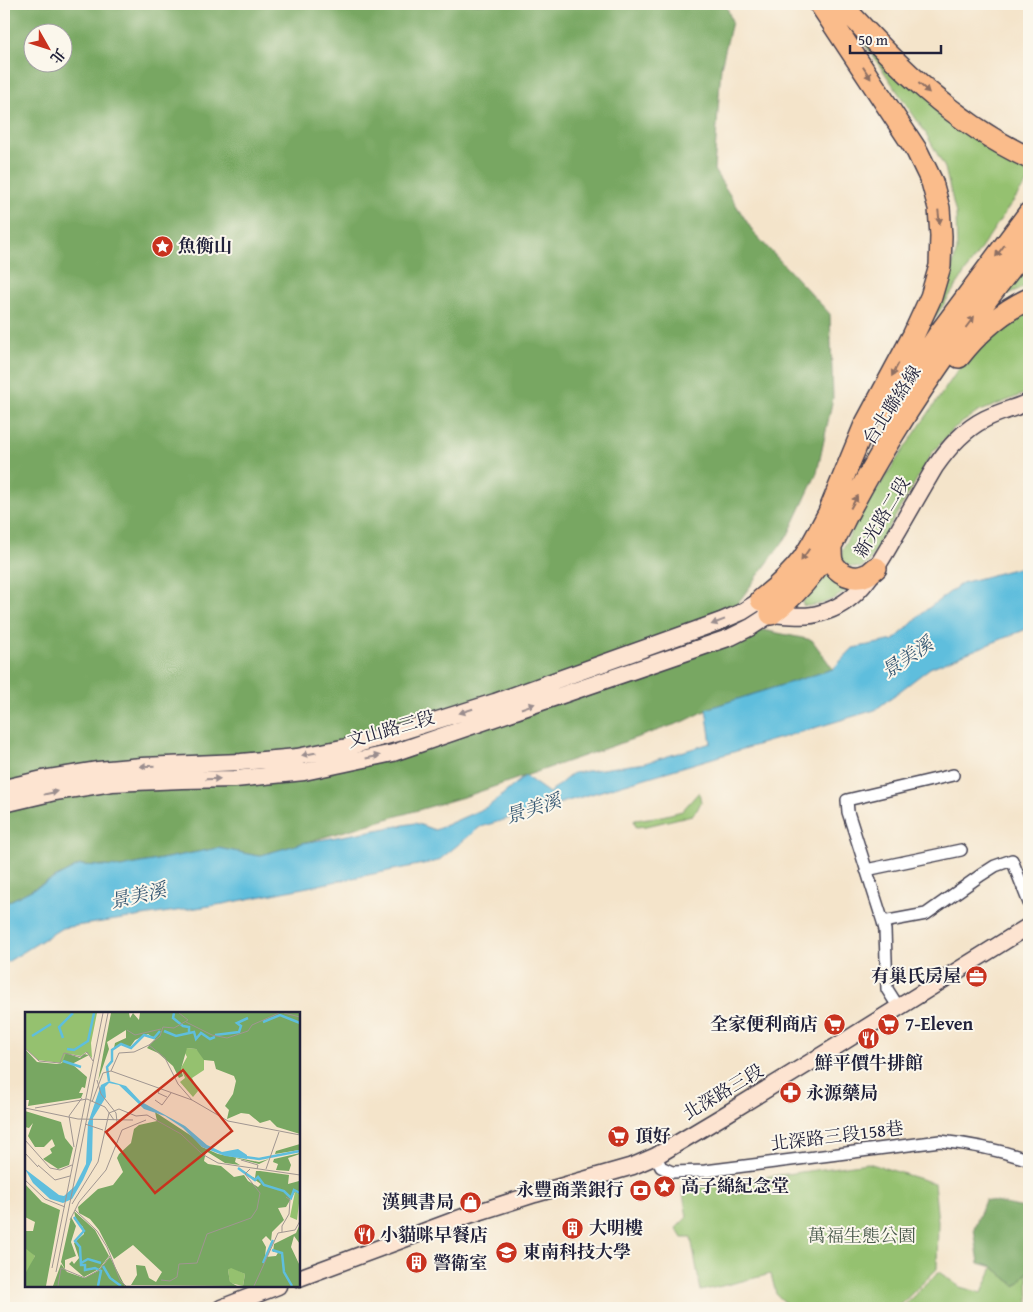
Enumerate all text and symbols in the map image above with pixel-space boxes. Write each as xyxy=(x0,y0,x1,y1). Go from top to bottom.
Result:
north arrow xyxy=(22,22,72,72)
scale bar xyxy=(850,22,942,54)
text: 50 m xyxy=(858,29,889,50)
text: 北 xyxy=(46,44,70,68)
one-way arrow xyxy=(862,67,872,80)
one-way arrow xyxy=(918,82,930,94)
one-way arrow xyxy=(936,209,944,225)
place label: 魚衡山 xyxy=(178,232,232,259)
place icon: 魚衡山 xyxy=(150,234,174,258)
one-way arrow xyxy=(994,244,1005,257)
one-way arrow xyxy=(965,315,975,329)
street label: 台北聯絡線 xyxy=(856,360,927,450)
one-way arrow xyxy=(891,362,899,377)
street label: 新光路二段 xyxy=(847,471,916,562)
one-way arrow xyxy=(850,495,858,510)
one-way arrow xyxy=(800,548,810,561)
one-way arrow xyxy=(710,618,725,626)
water label: 景美溪 xyxy=(876,628,940,685)
one-way arrow xyxy=(520,702,535,709)
street label: 文山路三段 xyxy=(344,703,438,754)
one-way arrow xyxy=(458,708,473,716)
one-way arrow xyxy=(301,751,317,759)
one-way arrow xyxy=(366,753,381,761)
one-way arrow xyxy=(139,762,155,770)
one-way arrow xyxy=(205,775,221,783)
water label: 景美溪 xyxy=(502,785,566,830)
one-way arrow xyxy=(44,789,59,797)
water label: 景美溪 xyxy=(107,874,171,915)
place label: 有巢氏房屋 xyxy=(871,962,961,989)
office icon: 有巢氏房屋 xyxy=(965,964,989,988)
place label: 全家便利商店 xyxy=(710,1010,818,1037)
place label: 7-Eleven xyxy=(905,1010,974,1037)
inset map xyxy=(25,1012,300,1287)
supermarket icon: 全家便利商店 xyxy=(822,1012,846,1036)
supermarket icon: 7-Eleven xyxy=(877,1012,901,1036)
restaurant icon: 鮮平價牛排館 xyxy=(857,1026,881,1050)
place label: 鮮平價牛排館 xyxy=(815,1049,923,1076)
street label: 北深路三段 xyxy=(677,1057,768,1126)
place label: 永源藥局 xyxy=(806,1079,878,1106)
pharmacy icon: 永源藥局 xyxy=(778,1081,802,1105)
street label: 北深路三段158巷 xyxy=(769,1114,905,1157)
place label: 頂好 xyxy=(635,1122,671,1149)
supermarket icon: 頂好 xyxy=(607,1124,631,1148)
place label: 高子綿紀念堂 xyxy=(681,1172,789,1199)
place icon: 高子綿紀念堂 xyxy=(653,1174,677,1198)
place label: 永豐商業銀行 xyxy=(516,1176,624,1203)
bank icon: 永豐商業銀行 xyxy=(628,1178,652,1202)
place label: 漢興書局 xyxy=(382,1188,454,1215)
shop icon: 漢興書局 xyxy=(458,1190,482,1214)
place label: 大明樓 xyxy=(589,1214,643,1241)
building icon: 大明樓 xyxy=(561,1216,585,1240)
place label: 小貓咪早餐店 xyxy=(380,1221,488,1248)
park label: 萬福生態公園 xyxy=(808,1222,916,1249)
restaurant icon: 小貓咪早餐店 xyxy=(352,1223,376,1247)
place label: 東南科技大學 xyxy=(523,1238,631,1265)
school or university icon: 東南科技大學 xyxy=(495,1240,519,1264)
place label: 警衛室 xyxy=(433,1249,487,1276)
building icon: 警衛室 xyxy=(405,1251,429,1275)

